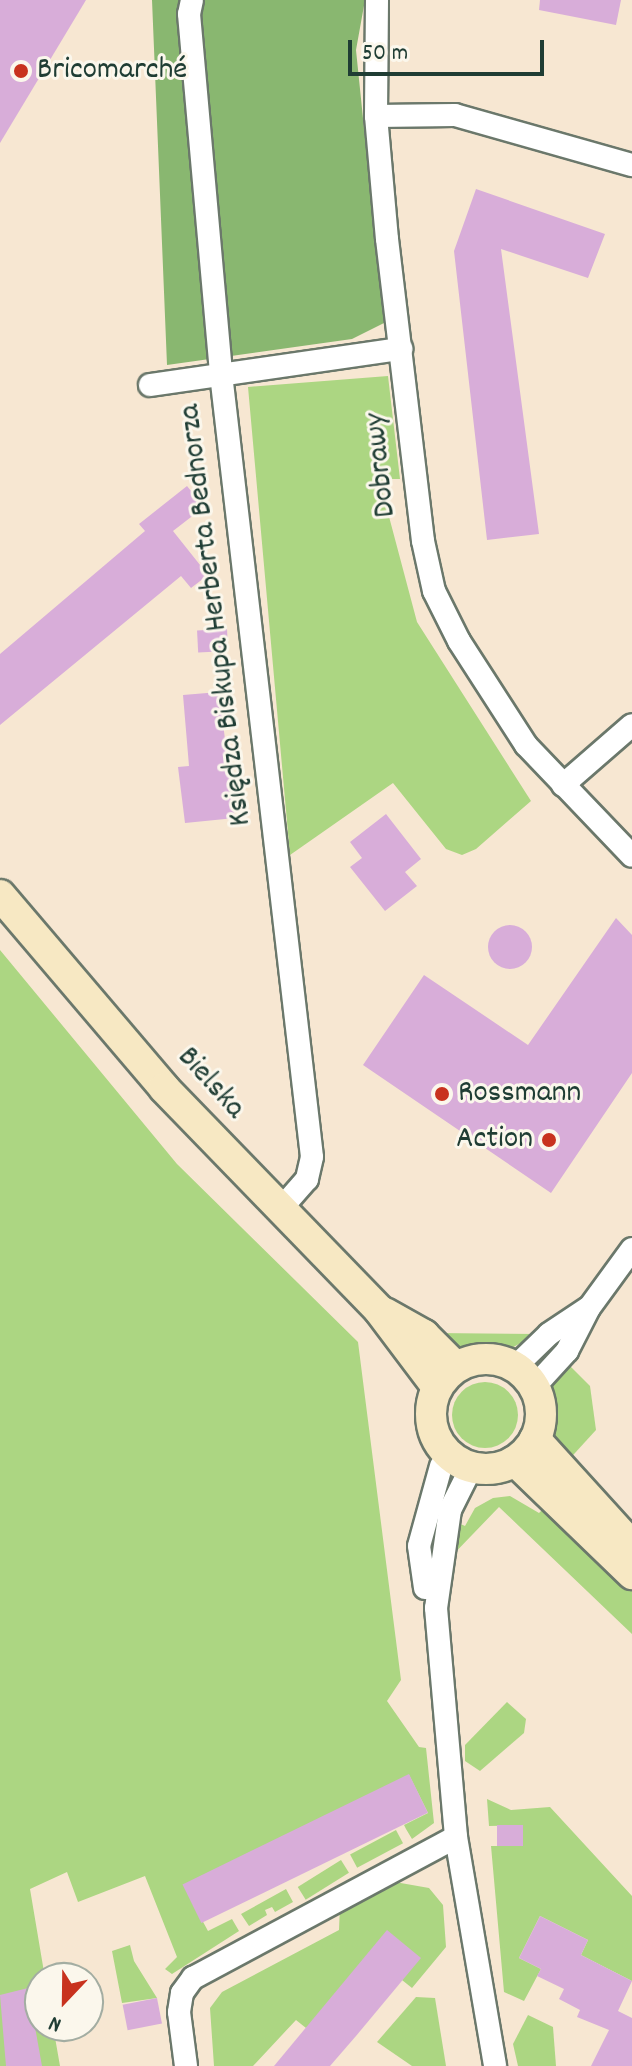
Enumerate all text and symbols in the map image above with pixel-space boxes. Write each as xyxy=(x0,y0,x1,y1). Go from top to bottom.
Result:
scale bar xyxy=(352,24,548,74)
text: 50 m xyxy=(362,37,408,71)
place label: Bricomarché xyxy=(37,52,187,90)
marker: Bricomarché xyxy=(12,62,30,80)
street label: Księdza Biskupa Herberta Bednorza xyxy=(172,402,262,828)
street label: Dobrawy xyxy=(357,411,407,519)
street label: Bielska xyxy=(168,1040,252,1128)
place label: Rossmann xyxy=(458,1075,581,1113)
marker: Rossmann xyxy=(433,1085,451,1103)
place label: Action xyxy=(456,1121,533,1159)
marker: Action xyxy=(540,1131,558,1149)
north arrow xyxy=(24,1962,104,2042)
text: N xyxy=(45,2006,66,2039)

